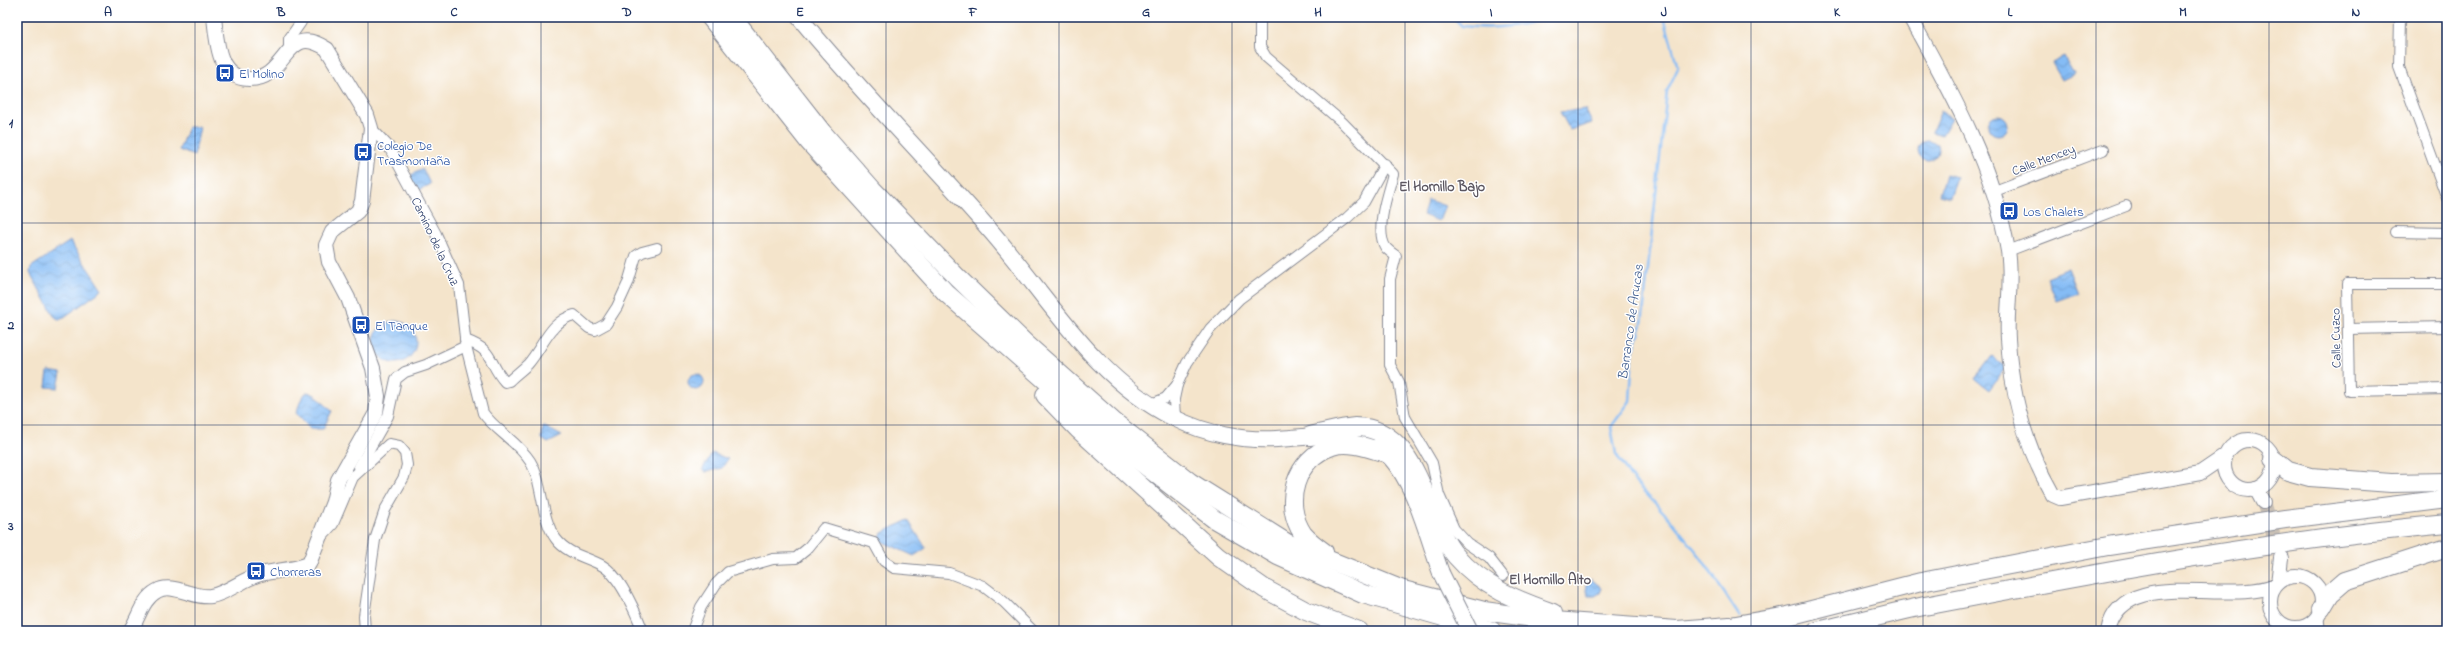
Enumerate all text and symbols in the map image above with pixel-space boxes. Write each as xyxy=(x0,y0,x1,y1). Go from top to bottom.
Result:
text: A xyxy=(104,3,112,22)
text: B xyxy=(276,3,286,22)
text: C xyxy=(450,3,458,22)
text: D xyxy=(621,3,632,22)
text: E xyxy=(796,3,804,22)
text: F xyxy=(968,3,978,22)
text: G xyxy=(1142,3,1150,22)
text: H xyxy=(1314,3,1322,22)
text: I xyxy=(1489,3,1493,22)
text: J xyxy=(1661,3,1667,22)
text: K xyxy=(1834,3,1841,22)
text: L xyxy=(2008,3,2014,22)
text: M xyxy=(2179,3,2187,22)
text: N xyxy=(2352,3,2361,22)
bus stop icon: El Molino xyxy=(214,62,236,84)
place label: El Molino xyxy=(239,65,285,84)
text: 1 xyxy=(9,114,14,133)
place label: Colegio De Trasmontaña xyxy=(377,137,450,171)
street label: Calle Mencey xyxy=(2009,140,2078,182)
bus stop icon: Colegio De Trasmontaña xyxy=(352,141,374,163)
district label: El Hornillo Bajo xyxy=(1399,177,1485,198)
street label: Camino de la Cruz xyxy=(406,194,464,290)
bus stop icon: Los Chalets xyxy=(1998,200,2020,222)
place label: Los Chalets xyxy=(2023,203,2084,222)
water label: Barranco de Arucas xyxy=(1613,262,1650,381)
street label: Calle Cuzco xyxy=(2326,308,2347,368)
bus stop icon: El Tanque xyxy=(350,314,372,336)
text: 2 xyxy=(7,316,15,335)
place label: El Tanque xyxy=(375,317,428,336)
text: 3 xyxy=(7,517,14,536)
bus stop icon: Chorreras xyxy=(245,560,267,582)
place label: Chorreras xyxy=(270,563,322,582)
district label: El Hornillo Alto xyxy=(1509,570,1591,591)

